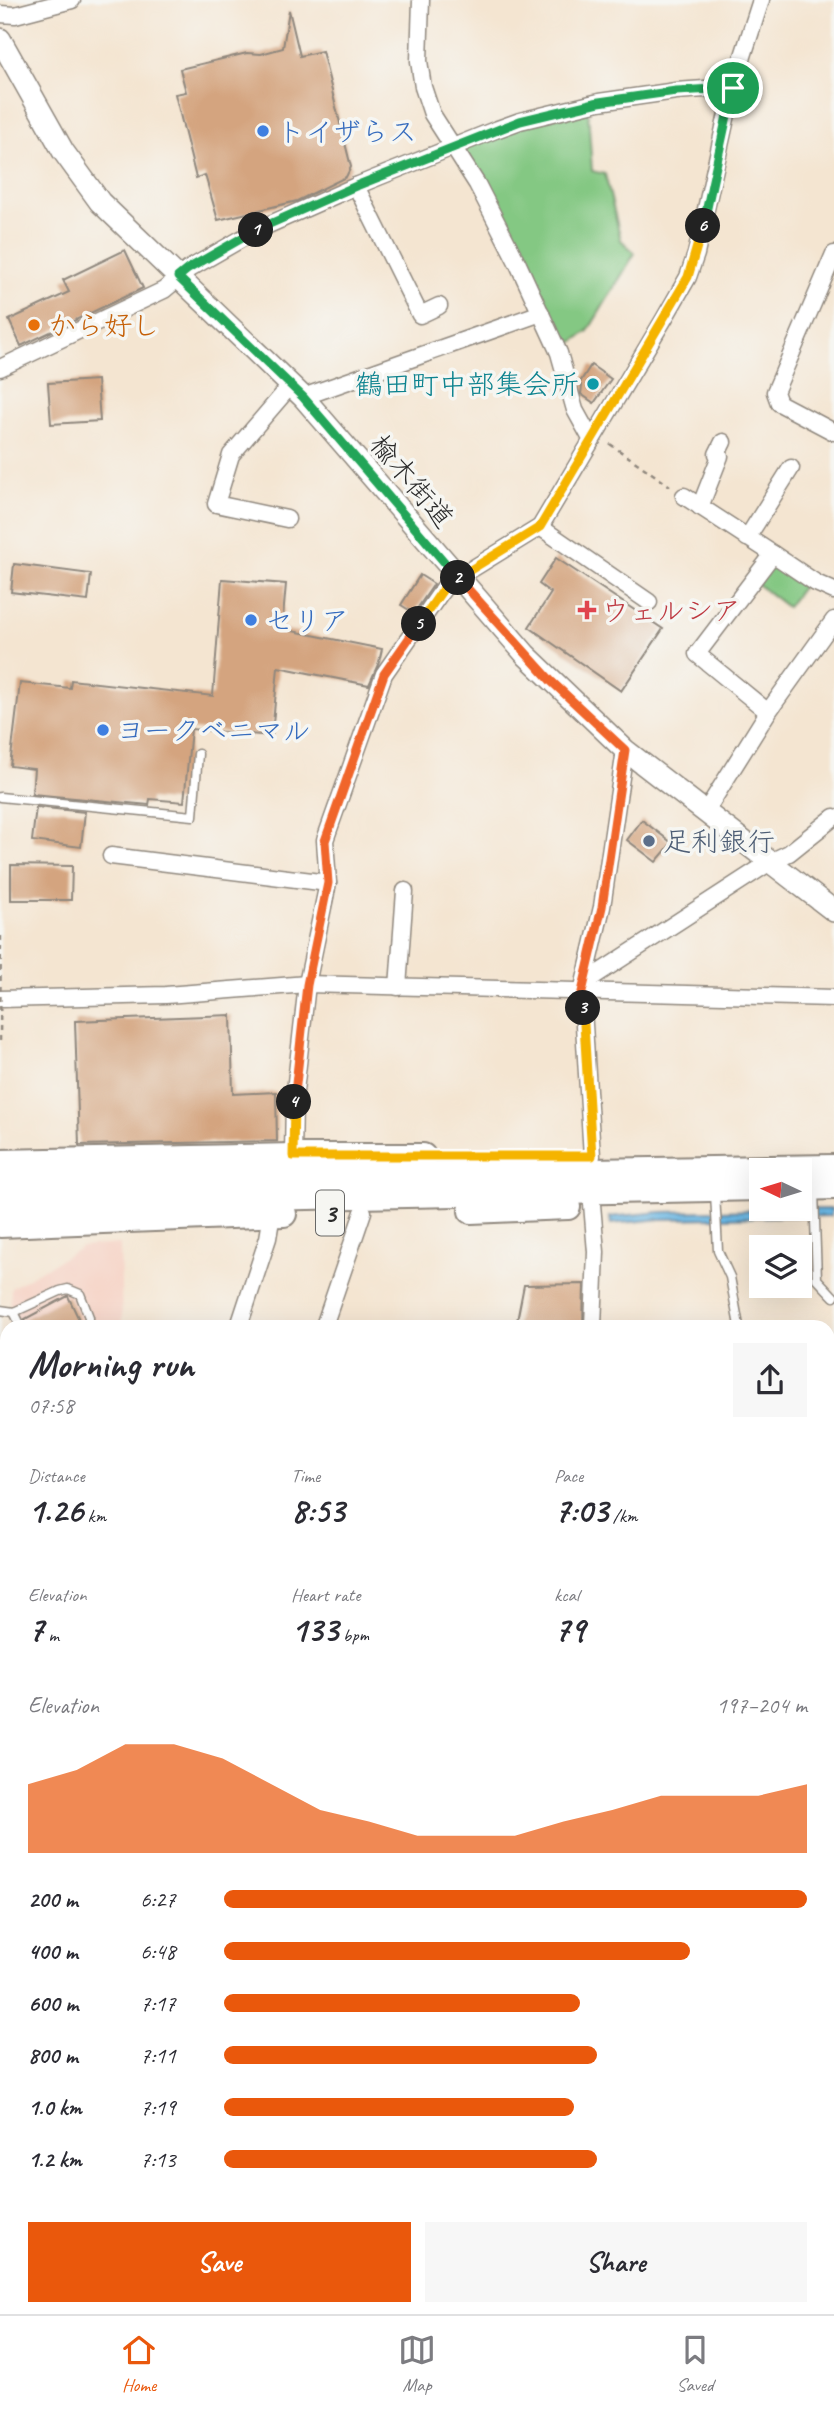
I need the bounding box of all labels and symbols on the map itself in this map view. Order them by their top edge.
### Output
pin [703,58,763,118]
place label: トイザらス [277,114,417,149]
marker: トイザらス [255,123,271,139]
pin: 6 [686,208,720,244]
pin: 1 [238,212,274,247]
place label: から好し [48,308,160,343]
marker: から好し [26,317,42,333]
place label: 鶴田町中部集会所 [355,367,579,402]
marker: 鶴田町中部集会所 [585,376,601,392]
street label: 楡木街道 [363,427,461,535]
pin: 2 [440,560,476,596]
place label: ウェルシア [601,593,741,628]
marker: ウェルシア [579,602,595,618]
place label: セリア [265,603,349,638]
pin: 5 [402,606,436,642]
marker: セリア [243,612,259,628]
place label: ヨークベニマル [117,713,311,748]
marker: ヨークベニマル [95,722,111,738]
place label: 足利銀行 [663,824,775,859]
marker: 足利銀行 [641,833,657,849]
pin: 3 [566,990,600,1026]
pin: 4 [276,1084,312,1120]
north arrow [749,1158,812,1222]
road number: 3 [316,1190,344,1236]

